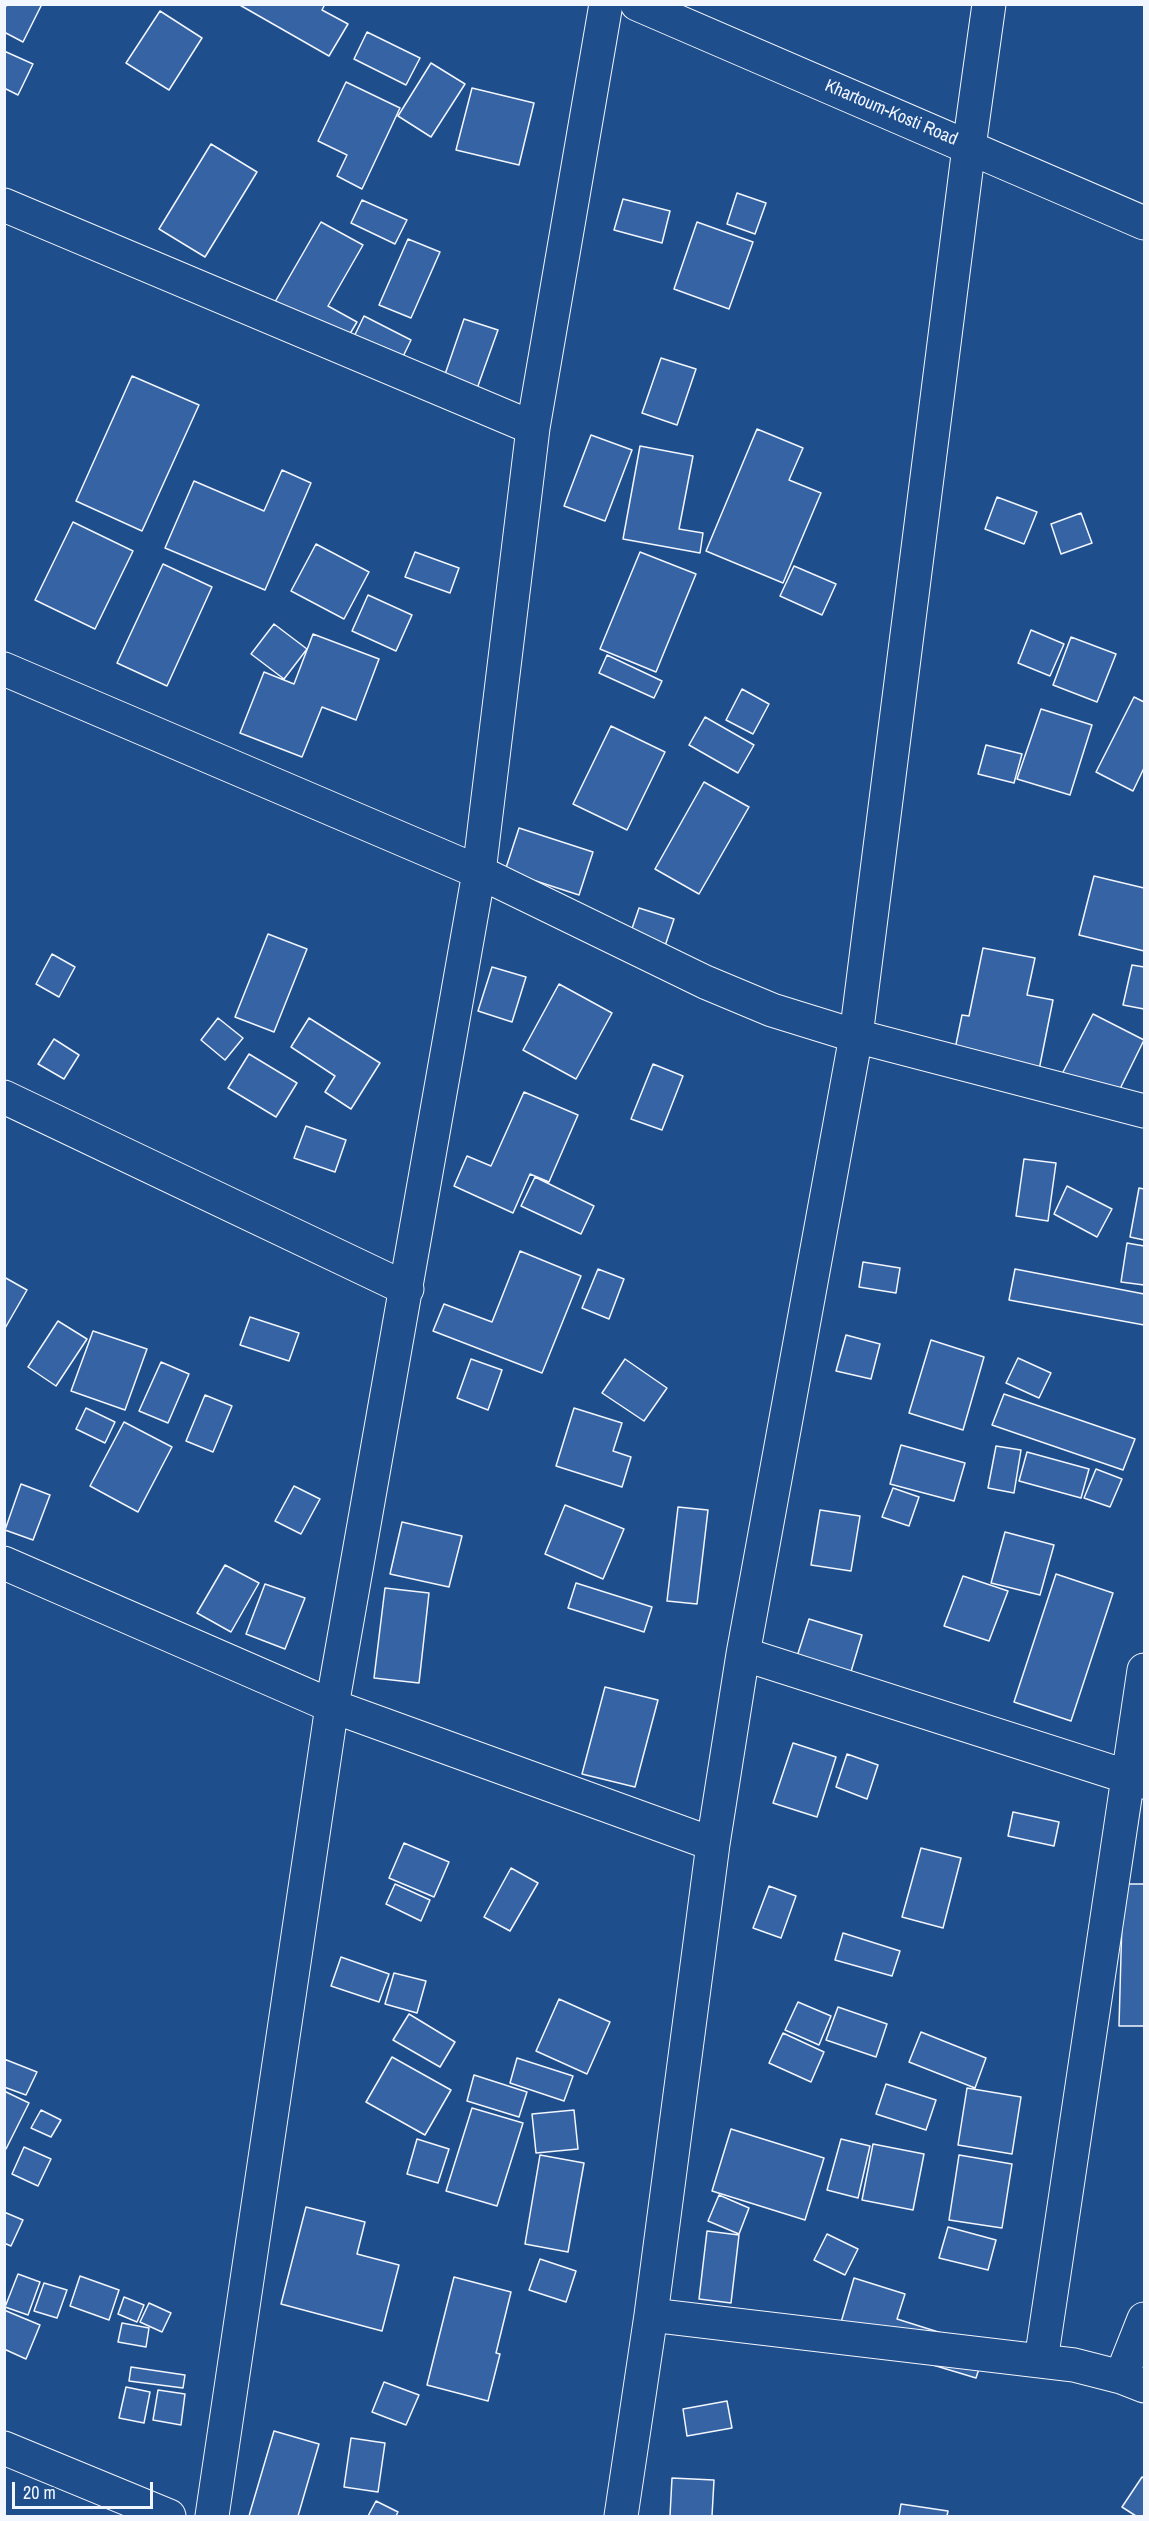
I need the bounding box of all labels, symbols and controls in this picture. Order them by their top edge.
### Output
street label: Khartoum-Kosti Road [821,75,961,151]
scale bar [15,2470,156,2508]
text: 20 m [23,2480,56,2505]

